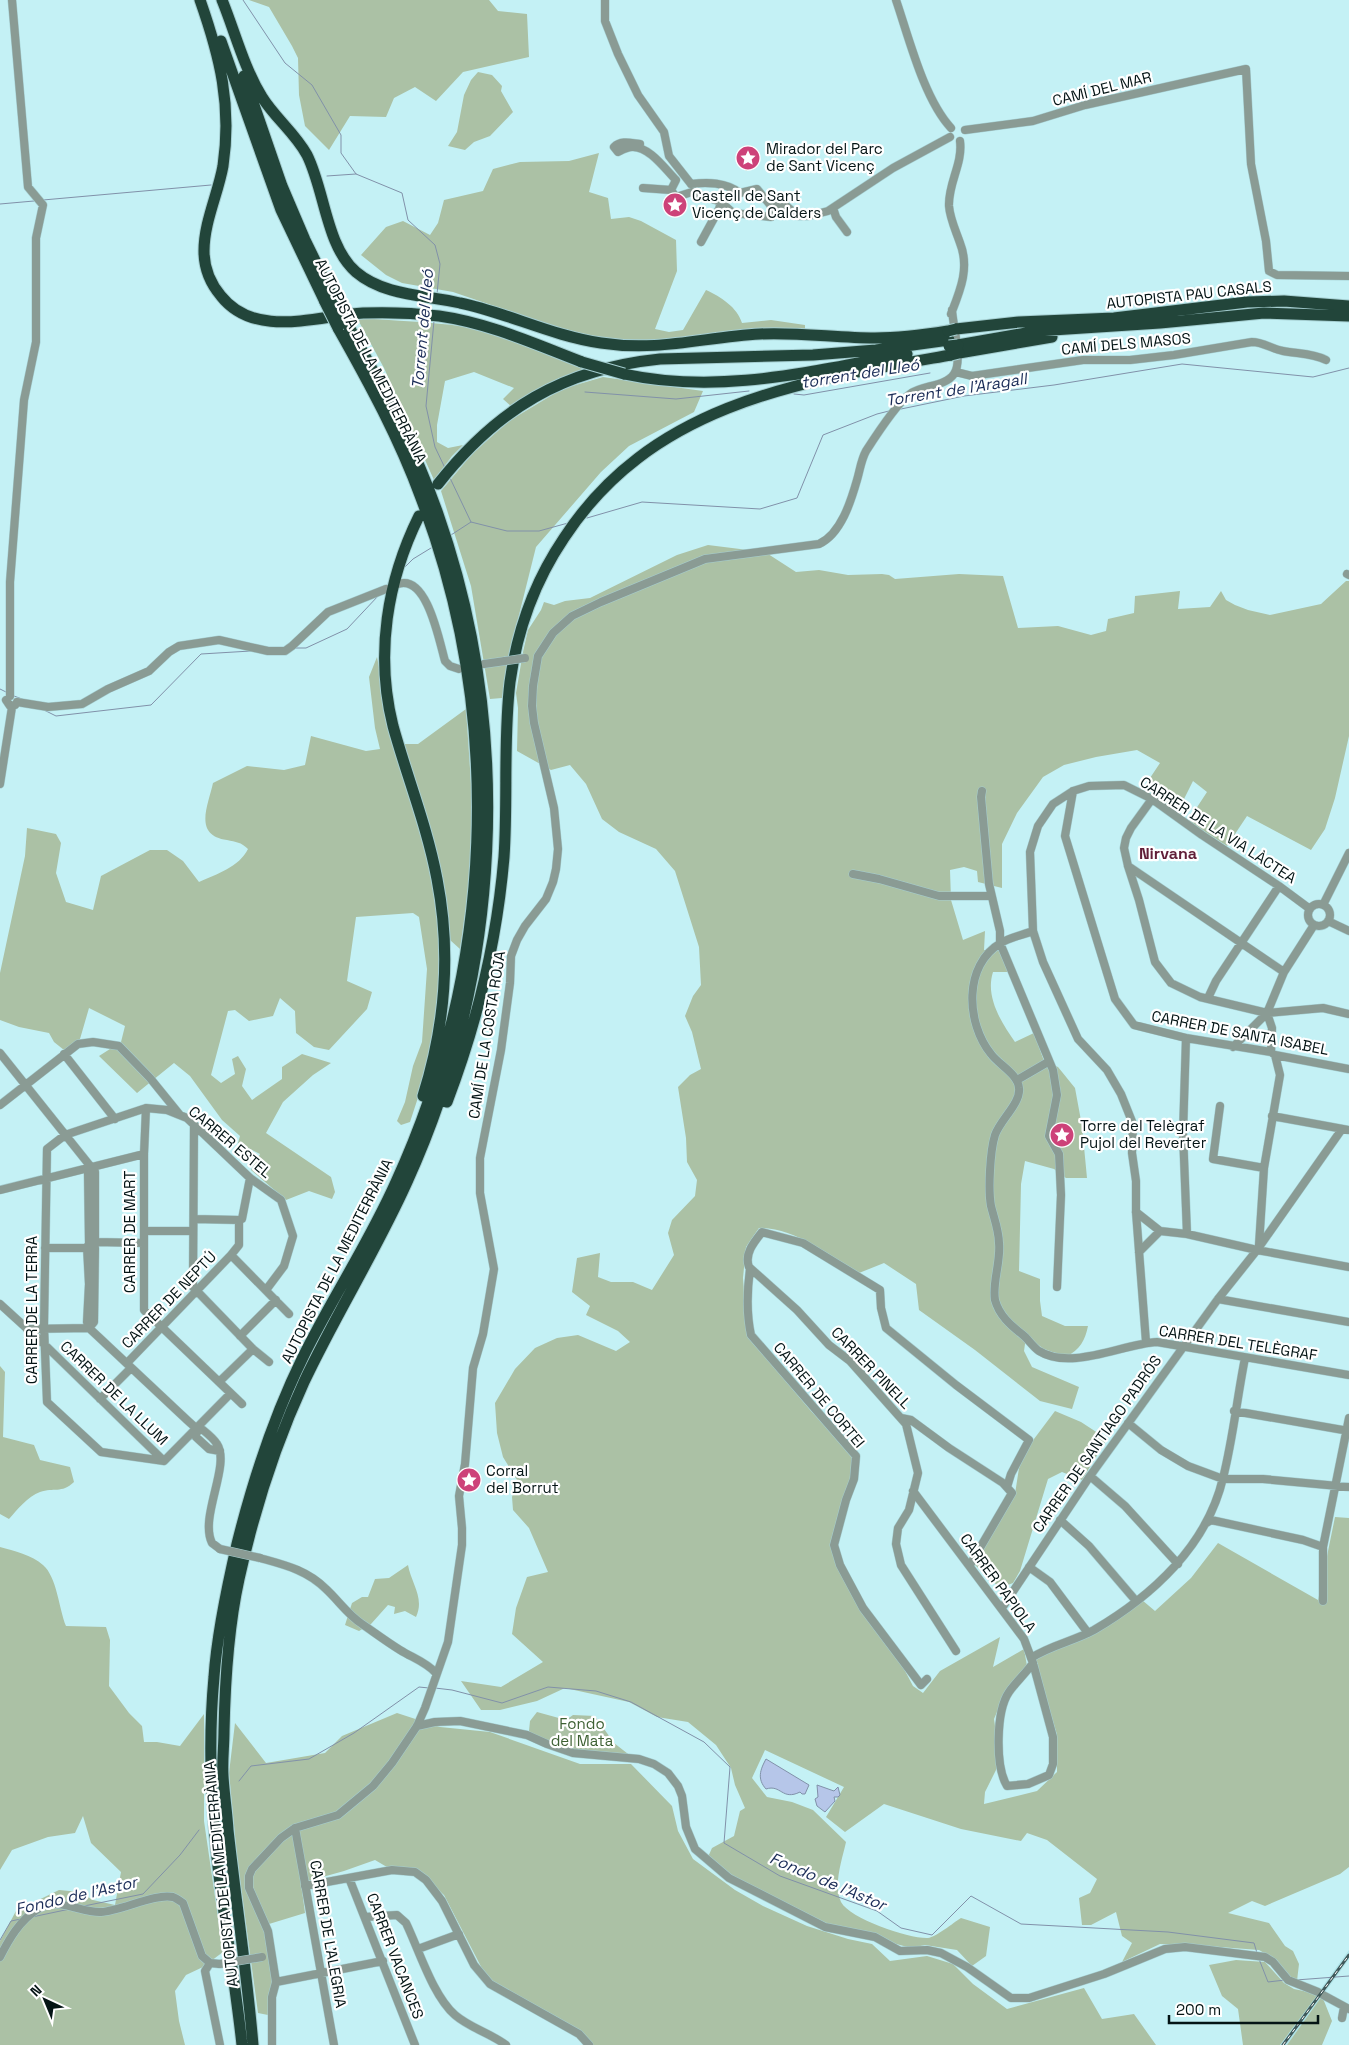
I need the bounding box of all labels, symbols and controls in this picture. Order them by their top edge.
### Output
street label: CAMÍ DEL MAR [1050,67,1153,110]
place label: Mirador del Parc de Sant Vicenç [766,139,883,175]
place icon: Mirador del Parc de Sant Vicenç [735,145,761,171]
place label: Castell de Sant Vicenç de Calders [692,186,821,222]
place icon: Castell de Sant Vicenç de Calders [662,192,688,218]
street label: AUTOPISTA DE LA MEDITERRÀNIA [311,255,432,467]
water label: Torrent del Lleó [407,267,438,390]
street label: AUTOPISTA PAU CASALS [1105,276,1273,313]
street label: CAMÍ DELS MASOS [1060,328,1191,359]
water label: torrent del Lleó [800,354,922,393]
water label: Torrent de l'Aragall [884,368,1030,411]
street label: CARRER DE LA VIA LÀCTEA [1137,772,1300,888]
district label: Nirvana [1139,843,1197,864]
street label: CAMÍ DE LA COSTA ROJA [464,949,509,1120]
street label: CARRER DE SANTA ISABEL [1150,1006,1330,1059]
street label: CARRER ESTEL [185,1101,276,1182]
place label: Torre del Telègraf Pujol del Reverter [1080,1116,1207,1152]
place icon: Torre del Telègraf Pujol del Reverter [1049,1122,1075,1148]
street label: AUTOPISTA DE LA MEDITERRÀNIA [277,1155,397,1366]
street label: CARRER DE MART [120,1171,139,1293]
street label: CARRER DE LA TERRA [22,1235,41,1384]
street label: CARRER DE NEPTÚ [117,1247,220,1352]
street label: CARRER DEL TELÈGRAF [1157,1321,1319,1364]
street label: CARRER PINELL [827,1323,915,1413]
street label: CARRER DE LA LLUM [57,1336,172,1449]
street label: CARRER DE CORTEI [770,1338,869,1451]
street label: CARRER DE SANTIAGO PADRÓS [1028,1351,1165,1536]
place label: Corral del Borrut [486,1461,559,1497]
place icon: Corral del Borrut [456,1467,482,1493]
street label: CARRER PAPIOLA [956,1530,1041,1636]
park label: Fondo del Mata [551,1714,614,1750]
street label: AUTOPISTA DE LA MEDITERRÀNIA [199,1760,242,1988]
water label: Fondo de l'Astor [766,1848,891,1916]
street label: CARRER DE L'ALEGRIA [306,1859,351,2010]
water label: Fondo de l'Astor [13,1871,141,1920]
street label: CARRER VACANCES [363,1890,428,2022]
north arrow [20,1975,70,2025]
text: N [26,1981,46,2000]
scale bar [1169,1992,1318,2024]
text: 200 m [1176,2000,1221,2019]

